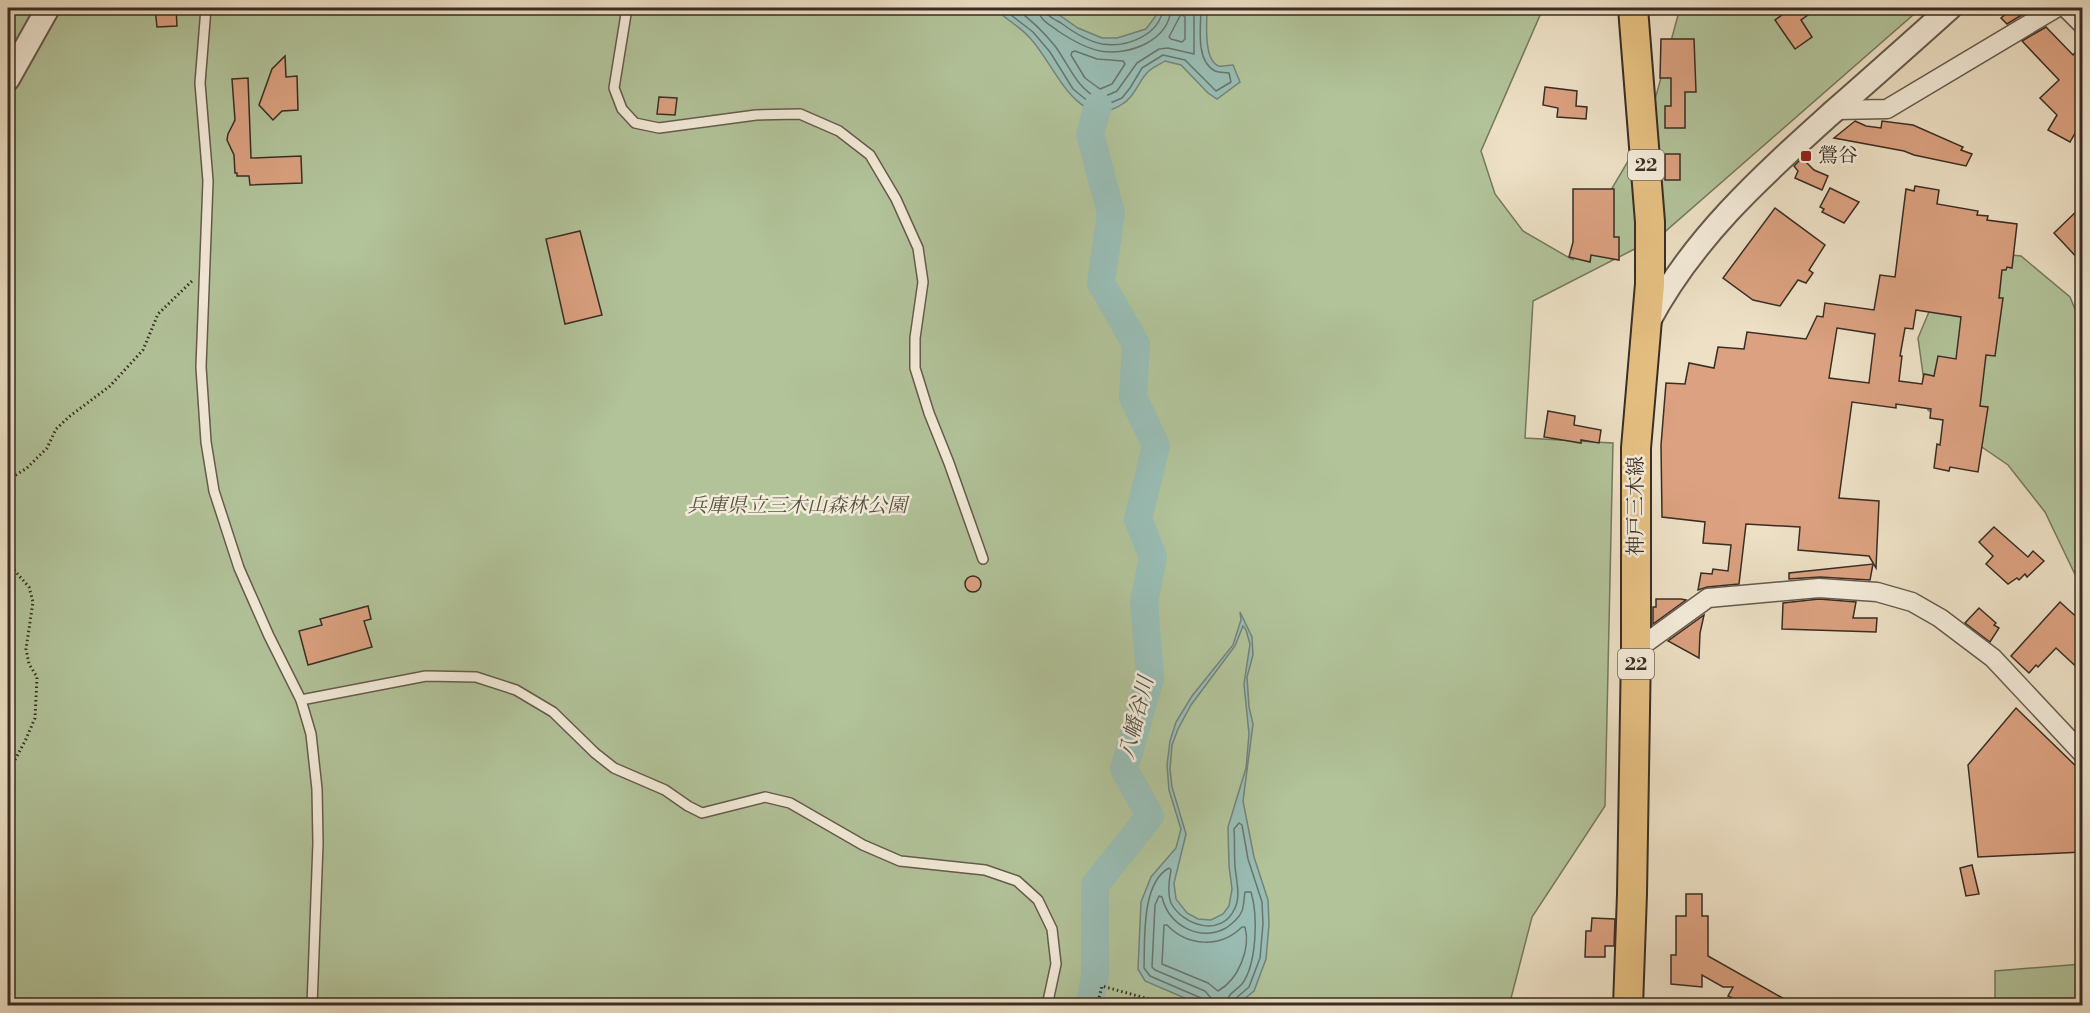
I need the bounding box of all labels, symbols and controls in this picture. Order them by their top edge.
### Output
place label: 鶯谷 [1818,144,1858,169]
marker: 鶯谷 [1799,149,1813,163]
road number: 22 [1628,150,1664,180]
street label: 神戸三木線 [1624,456,1649,556]
park label: 兵庫県立三木山森林公園 [687,494,910,519]
road number: 22 [1618,649,1654,679]
water label: 八幡谷川 [1114,672,1160,762]

